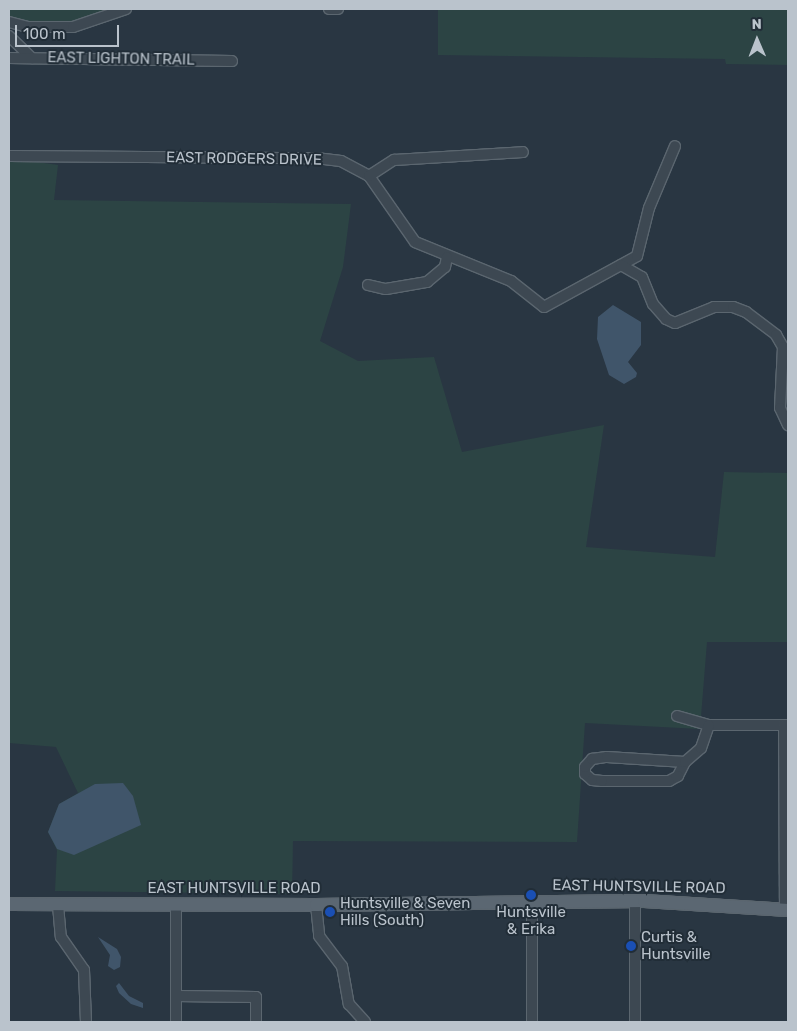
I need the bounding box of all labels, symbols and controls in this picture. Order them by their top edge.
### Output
scale bar [18,15,121,47]
north arrow [732,15,782,65]
text: N [752,16,762,33]
text: 100 m [23,25,65,43]
street label: EAST LIGHTON TRAIL [47,49,195,69]
street label: EAST RODGERS DRIVE [166,149,322,169]
street label: EAST HUNTSVILLE ROAD [552,876,726,898]
street label: EAST HUNTSVILLE ROAD [147,880,321,898]
marker: Huntsville & Erika [525,889,537,901]
place label: Huntsville & Seven Hills (South) [340,894,470,929]
place label: Huntsville & Erika [496,903,566,938]
marker: Huntsville & Seven Hills (South) [324,906,336,918]
place label: Curtis & Huntsville [641,928,711,963]
marker: Curtis & Huntsville [625,940,637,952]

